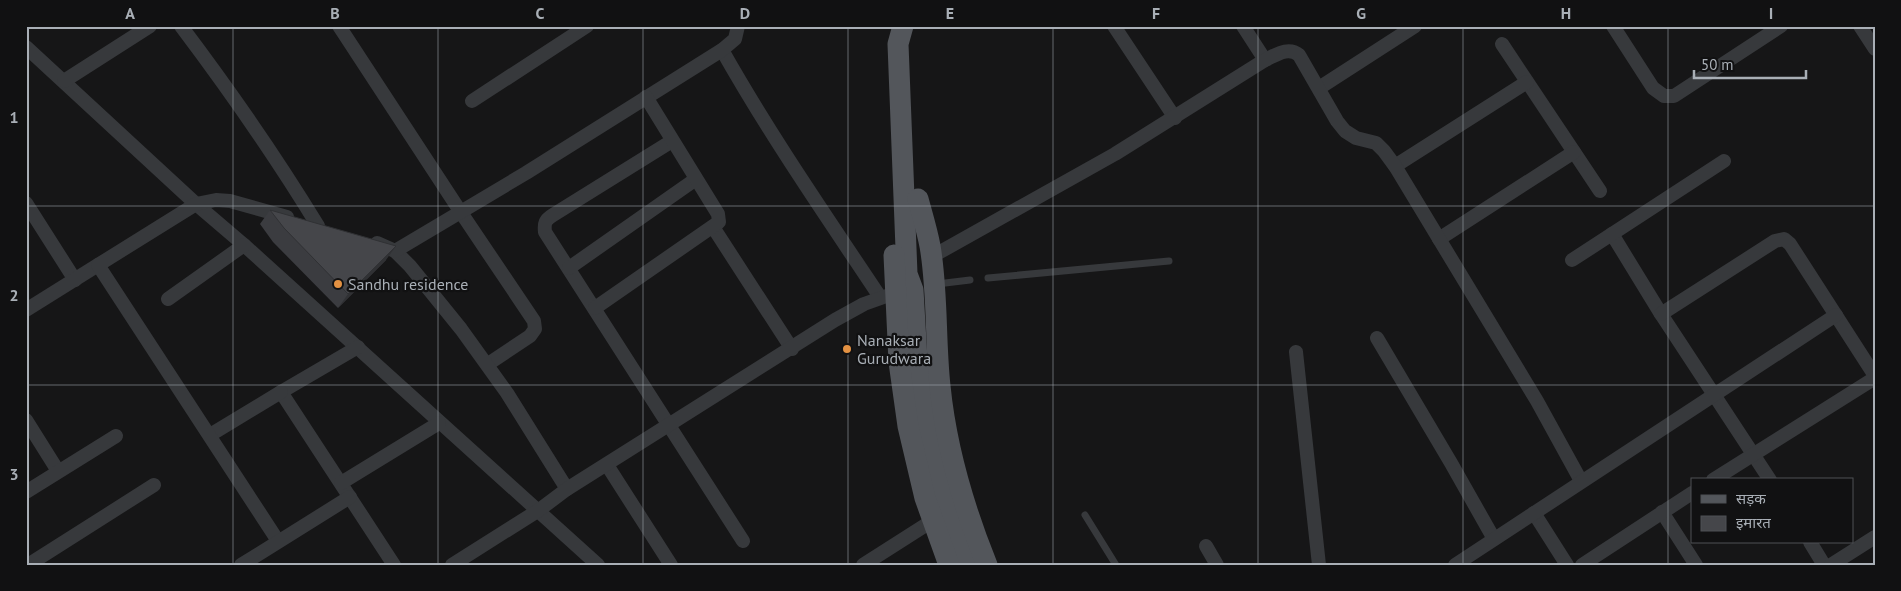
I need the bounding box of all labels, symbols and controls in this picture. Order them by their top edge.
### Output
text: A [125,3,135,23]
text: B [330,3,340,23]
text: C [536,3,545,23]
text: D [740,3,750,23]
text: E [946,3,954,23]
text: F [1152,3,1160,23]
text: G [1356,3,1366,23]
text: H [1561,3,1571,23]
text: I [1769,3,1773,23]
scale bar [1694,48,1806,80]
text: 50 m [1701,55,1734,74]
text: 1 [9,107,19,127]
place label: Sandhu residence [348,274,469,294]
marker: Sandhu residence [332,278,344,290]
text: 2 [9,285,19,305]
place label: Nanaksar Gurudwara [857,330,931,368]
marker: Nanaksar Gurudwara [841,343,853,355]
text: 3 [9,464,19,484]
legend [1691,478,1854,544]
text: सड़क [1736,489,1766,508]
text: इमारत [1736,513,1771,532]

